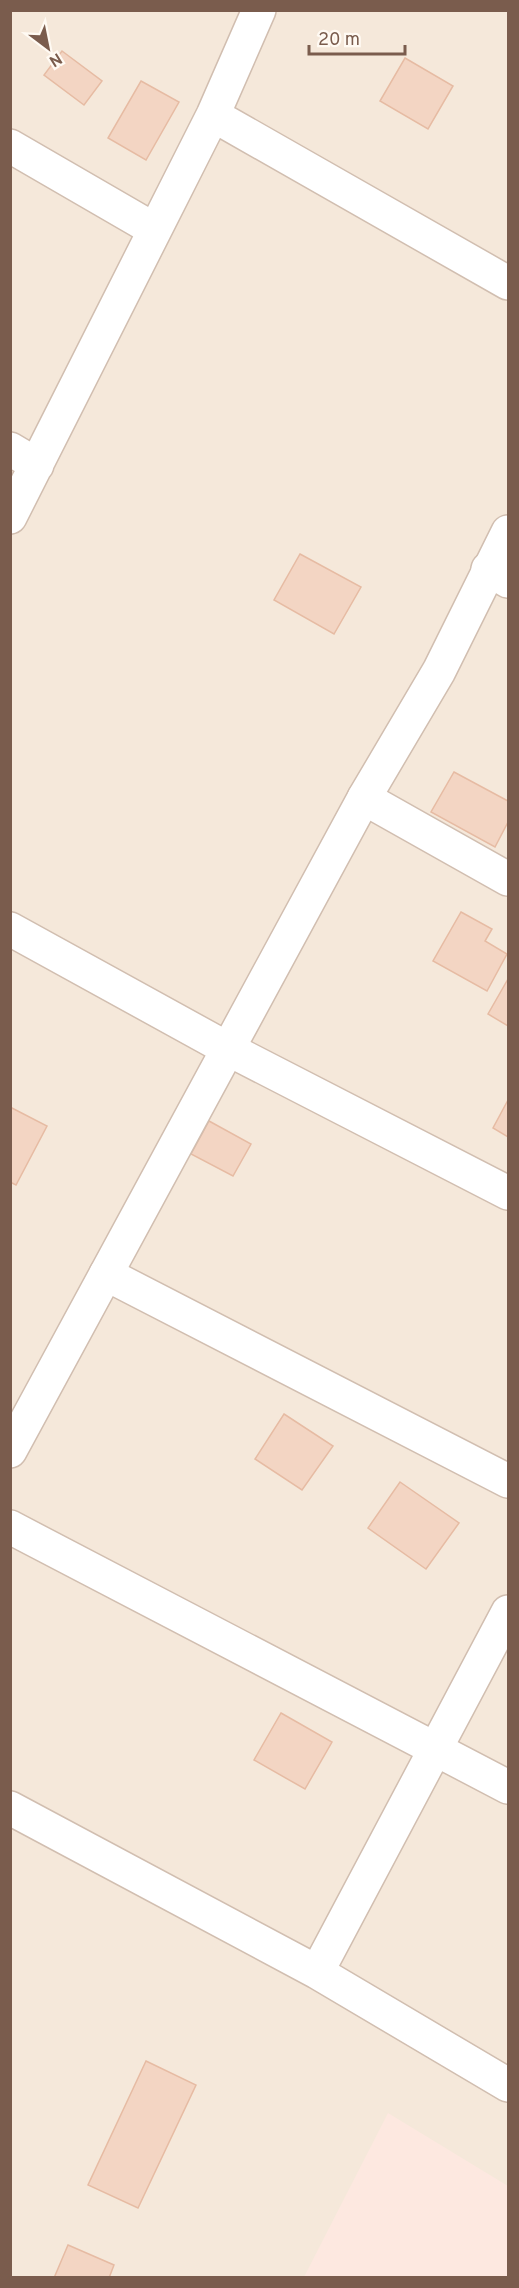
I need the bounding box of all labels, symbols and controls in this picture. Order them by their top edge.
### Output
north arrow [18,18,78,78]
scale bar [309,18,405,56]
text: 20 m [318,29,360,52]
text: N [45,47,65,71]

